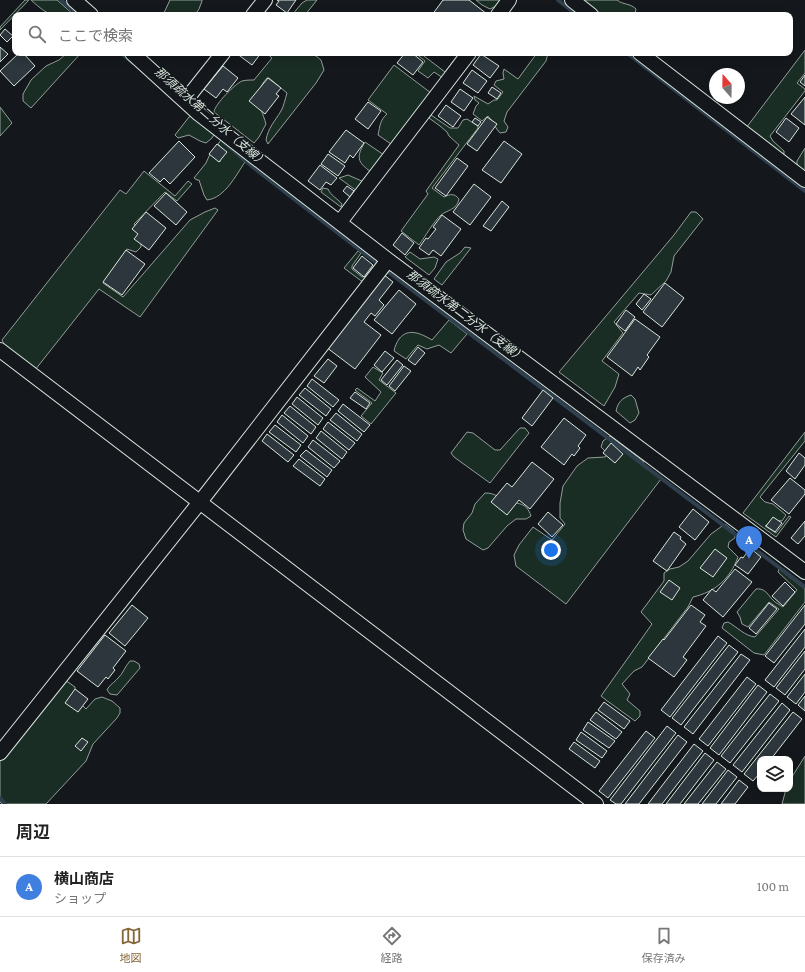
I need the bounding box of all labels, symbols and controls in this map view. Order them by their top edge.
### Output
search box [12,12,793,56]
icon: search [26,23,48,45]
text: ここで検索 [58,28,133,44]
water label: 那須疏水第二分水（支線） [152,64,270,170]
north arrow [709,68,745,104]
water label: 那須疏水第二分水（支線） [404,267,528,365]
pin: A [736,526,762,559]
your location [541,540,561,560]
map controls [757,756,793,792]
button: layers [757,756,793,792]
text: 周辺 [16,823,50,842]
text: 横山商店 [54,871,114,887]
text: A [25,879,33,894]
text: 100 m [757,879,789,894]
text: ショップ [54,891,106,906]
tab: 地図 [120,925,142,965]
tab: 経路 [381,925,403,965]
tab: 保存済み [642,925,686,965]

